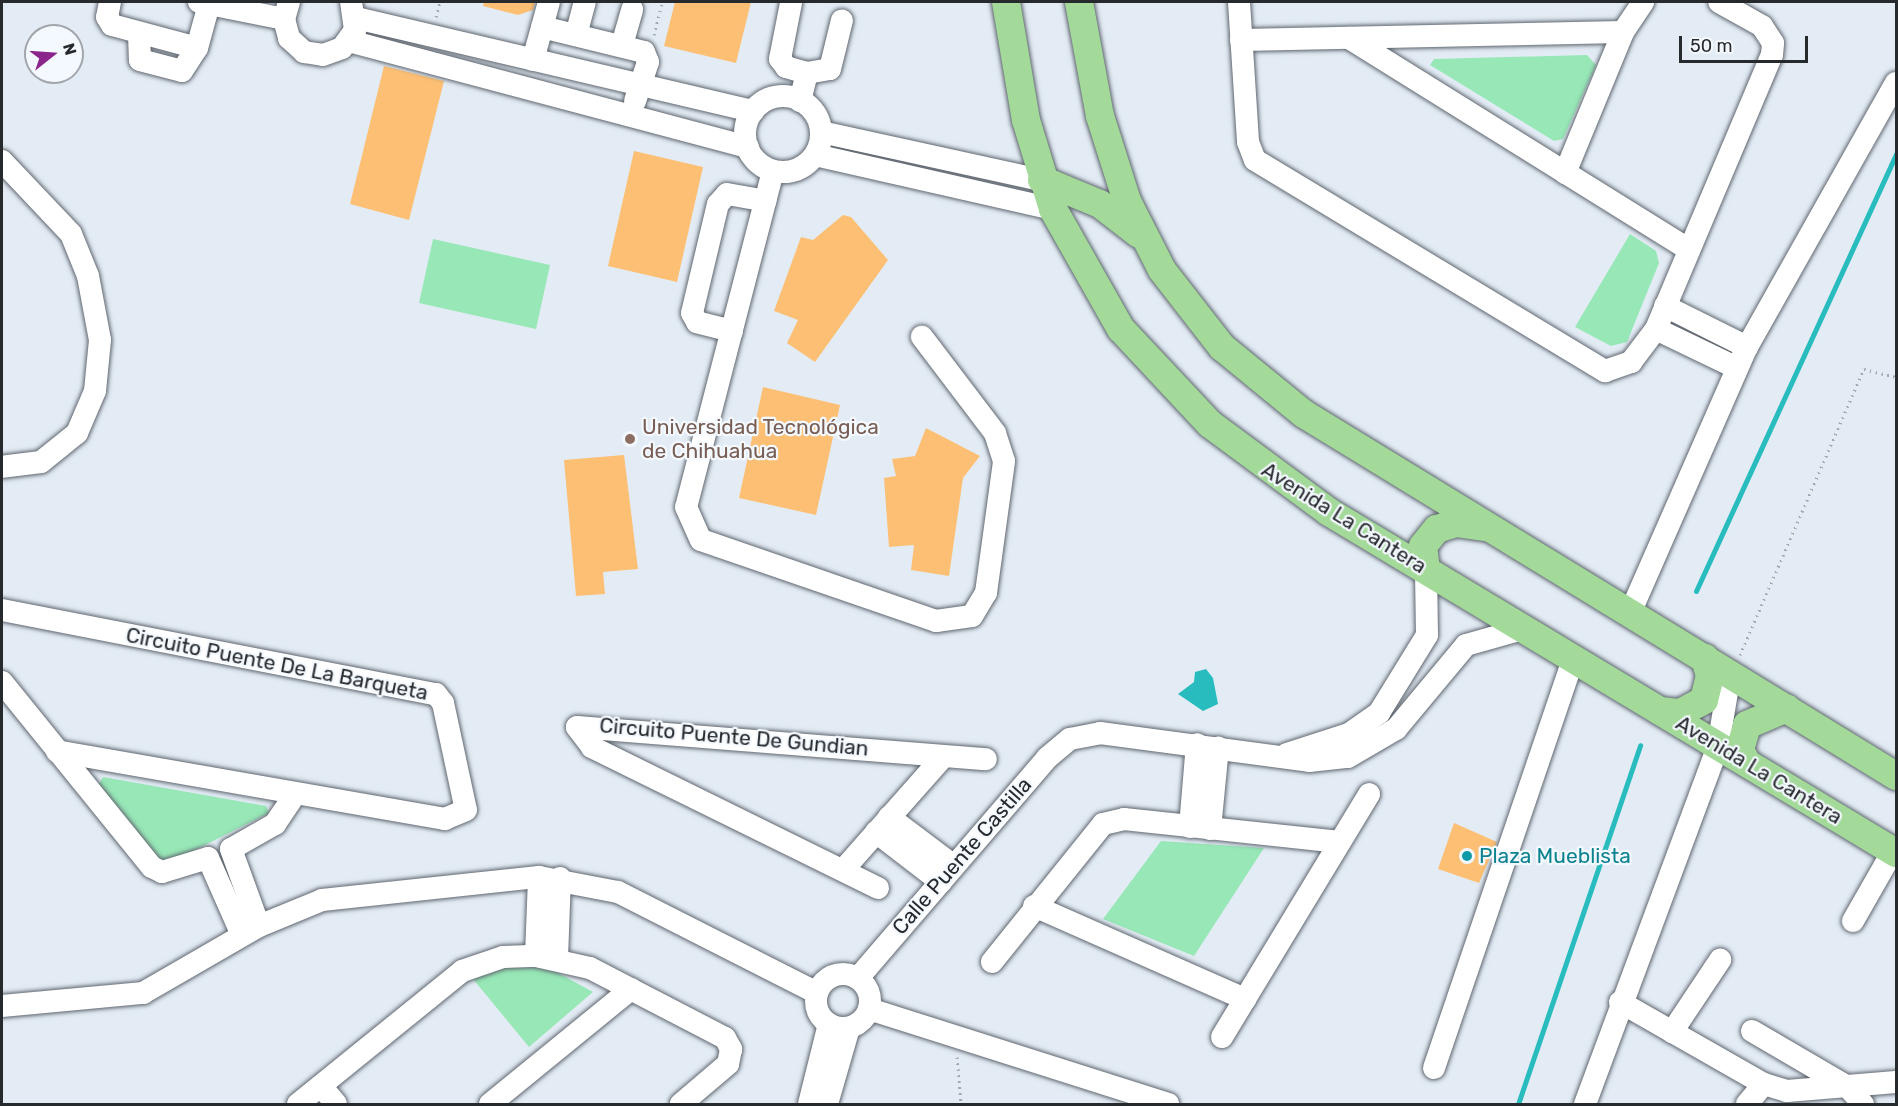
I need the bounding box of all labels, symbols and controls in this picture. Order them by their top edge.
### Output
north arrow [24,24,84,84]
scale bar [1682,24,1811,62]
text: 50 m [1690,35,1733,57]
text: N [59,41,81,57]
place label: Universidad Tecnológica de Chihuahua [642,414,879,464]
marker: Universidad Tecnológica de Chihuahua [623,432,637,446]
street label: Avenida La Cantera [1257,457,1431,579]
street label: Circuito Puente De La Barqueta [124,622,430,706]
street label: Avenida La Cantera [1671,710,1847,830]
street label: Circuito Puente De Gundian [598,713,870,761]
street label: Calle Puente Castilla [887,772,1037,940]
place label: Plaza Mueblista [1479,843,1631,869]
marker: Plaza Mueblista [1460,849,1474,863]

